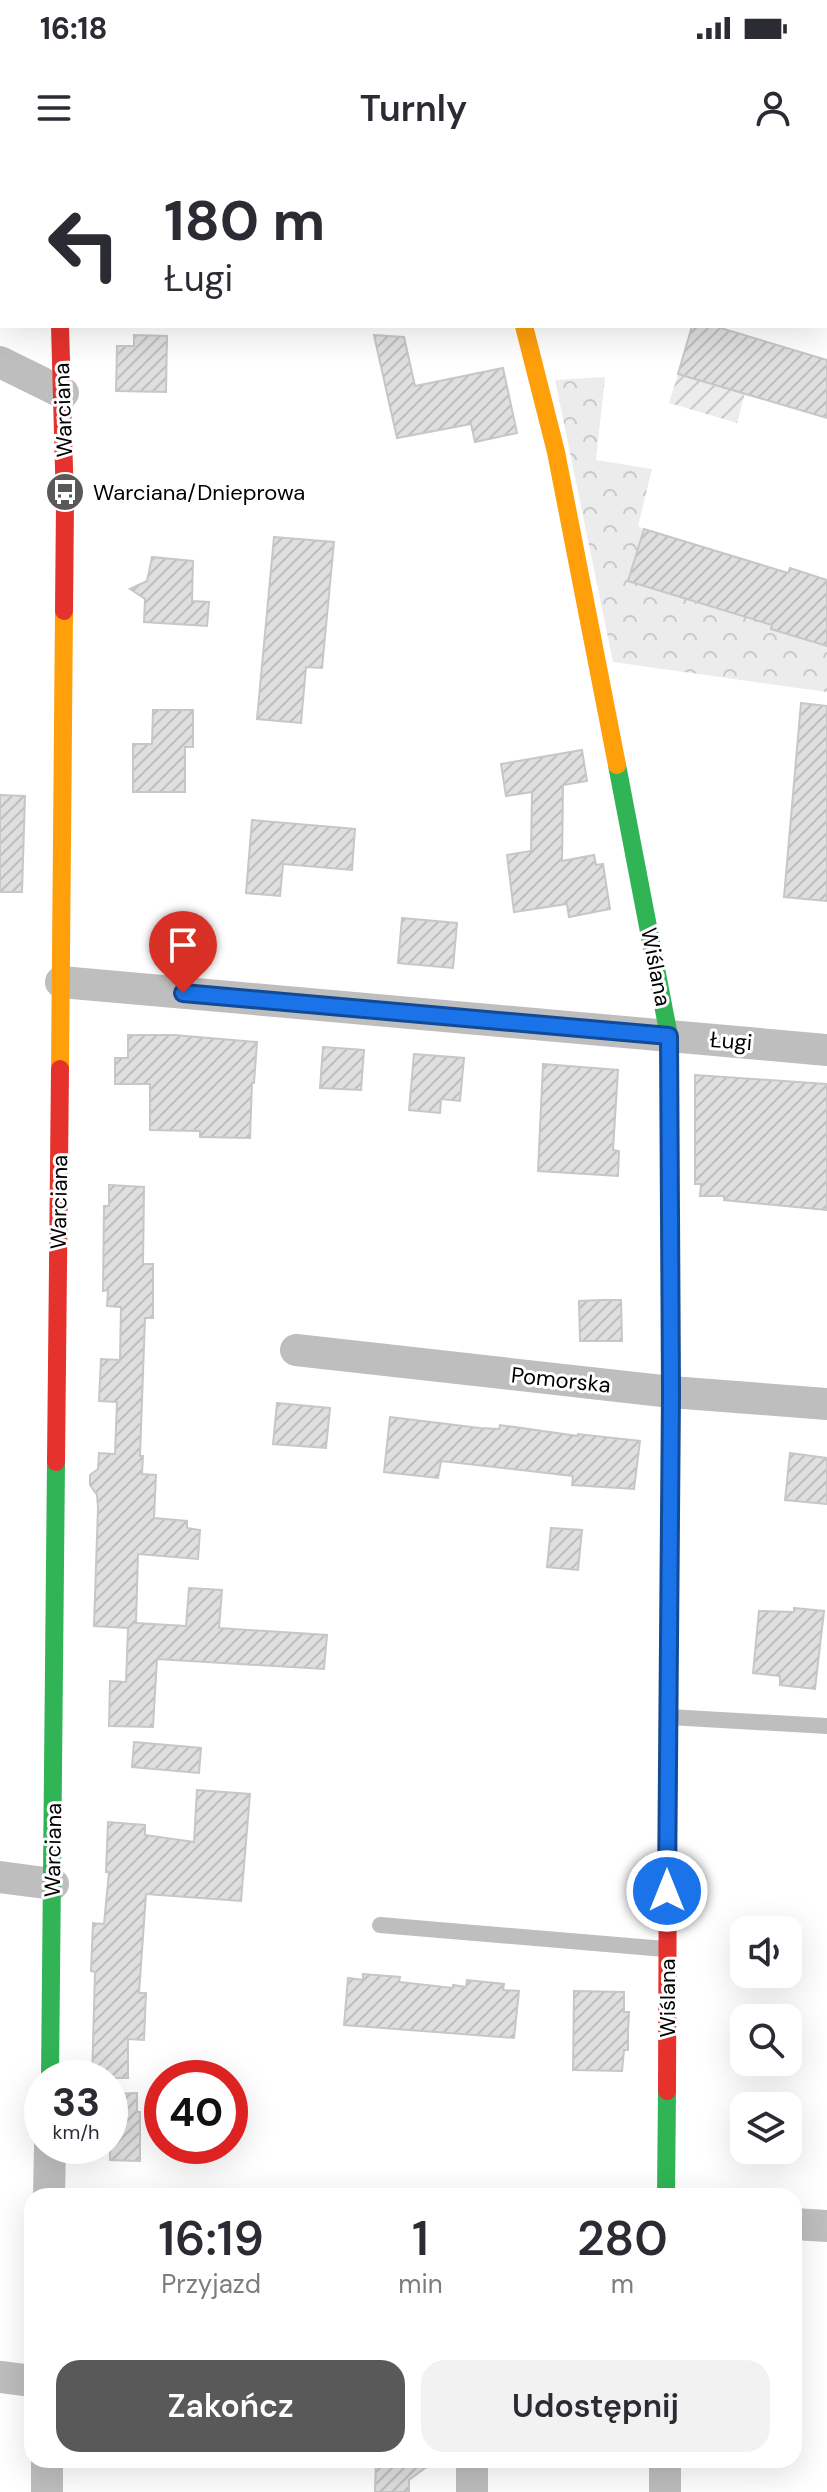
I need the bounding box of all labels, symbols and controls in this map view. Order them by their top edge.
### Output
text: 16:18 [40,9,107,48]
text: Turnly [360,85,467,132]
icon: menu [32,86,76,130]
icon: person [751,86,795,130]
text: 180 m [164,184,325,257]
icon: left [32,192,136,296]
text: Ługi [164,255,233,302]
street label: Warciana [47,362,79,458]
bus stop icon: Warciana/Dnieprowa [44,471,86,513]
place label: Warciana/Dnieprowa [93,478,305,507]
pin [149,911,217,993]
icon: arrive [161,923,205,967]
street label: Wiślana [634,925,678,1009]
street label: Ługi [709,1025,753,1057]
street label: Warciana [44,1155,74,1249]
street label: Pomorska [510,1360,612,1400]
street label: Warciana [38,1803,68,1897]
position arrow [625,1849,709,1933]
map controls [730,1916,802,2164]
button: sound [730,1916,802,1988]
street label: Wiślana [653,1958,682,2038]
button: search [730,2004,802,2076]
speed limit sign: 40 [144,2060,248,2164]
text: 33 [52,2076,100,2128]
button: layers [730,2092,802,2164]
text: km/h [52,2119,100,2145]
text: 16:19 [158,2207,264,2270]
text: 1 [412,2207,429,2270]
text: 280 [577,2207,668,2270]
text: Przyjazd [161,2267,261,2301]
text: min [398,2267,443,2301]
text: m [611,2267,634,2301]
button: Zakończ [56,2360,405,2452]
button: Udostępnij [421,2360,770,2452]

